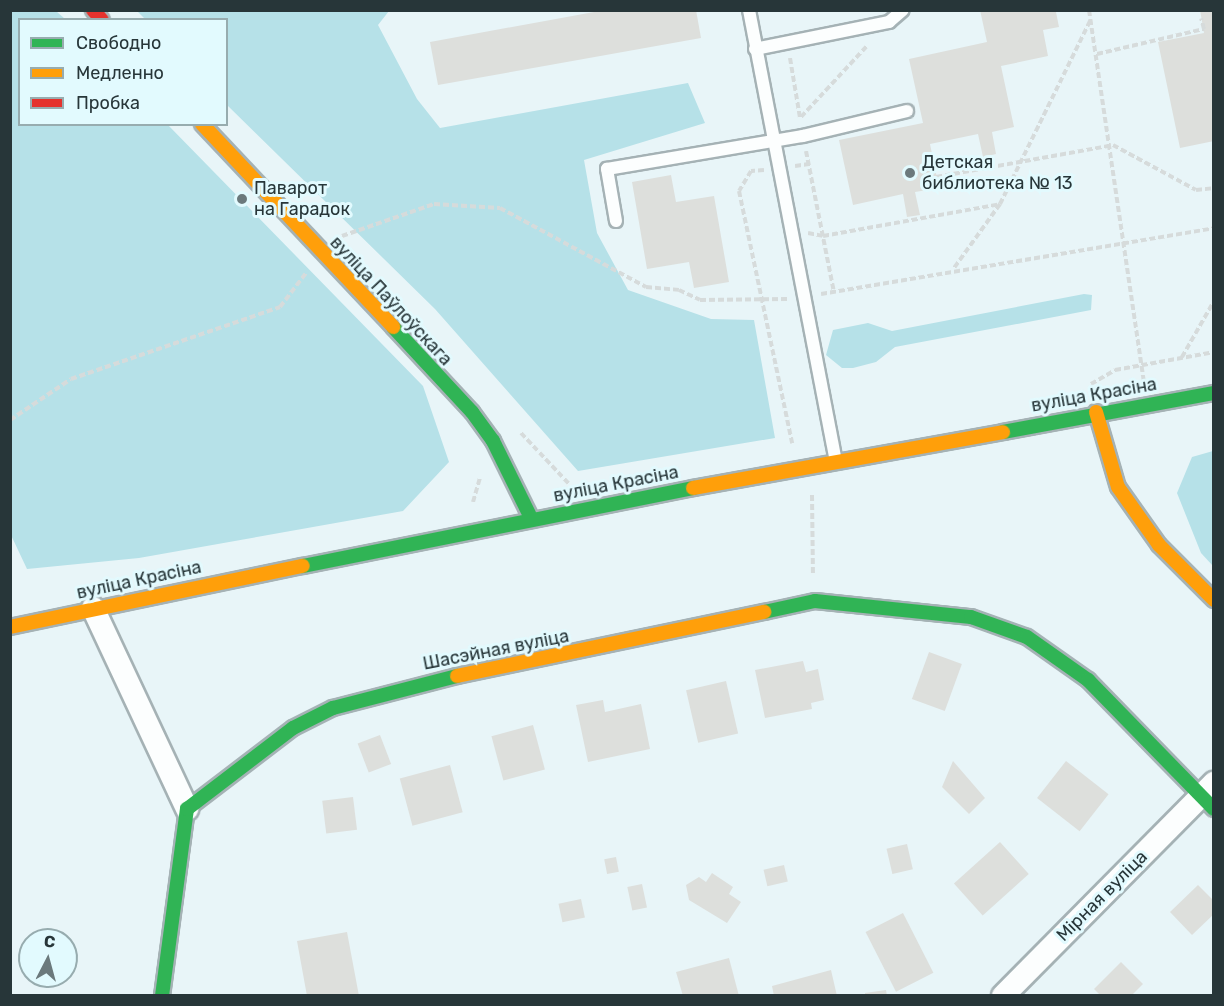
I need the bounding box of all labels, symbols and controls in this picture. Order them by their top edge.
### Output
legend [18,18,228,126]
text: Свободно [76,32,161,54]
text: Медленно [76,62,164,84]
text: Пробка [76,92,140,114]
place label: Детская библиотека № 13 [922,152,1073,195]
marker: Детская библиотека № 13 [903,166,917,180]
place label: Паварот на Гарадок [254,178,350,220]
marker: Паварот на Гарадок [235,192,249,206]
street label: вуліца Паўлоўскага [326,232,456,370]
street label: вуліца Красіна [1030,373,1158,417]
street label: вуліца Красіна [552,461,680,507]
street label: вуліца Красіна [75,556,203,604]
street label: Шасэйная вуліца [421,625,571,675]
street label: Мірная вуліца [1052,846,1152,946]
north arrow [18,928,78,988]
text: С [43,932,56,952]

